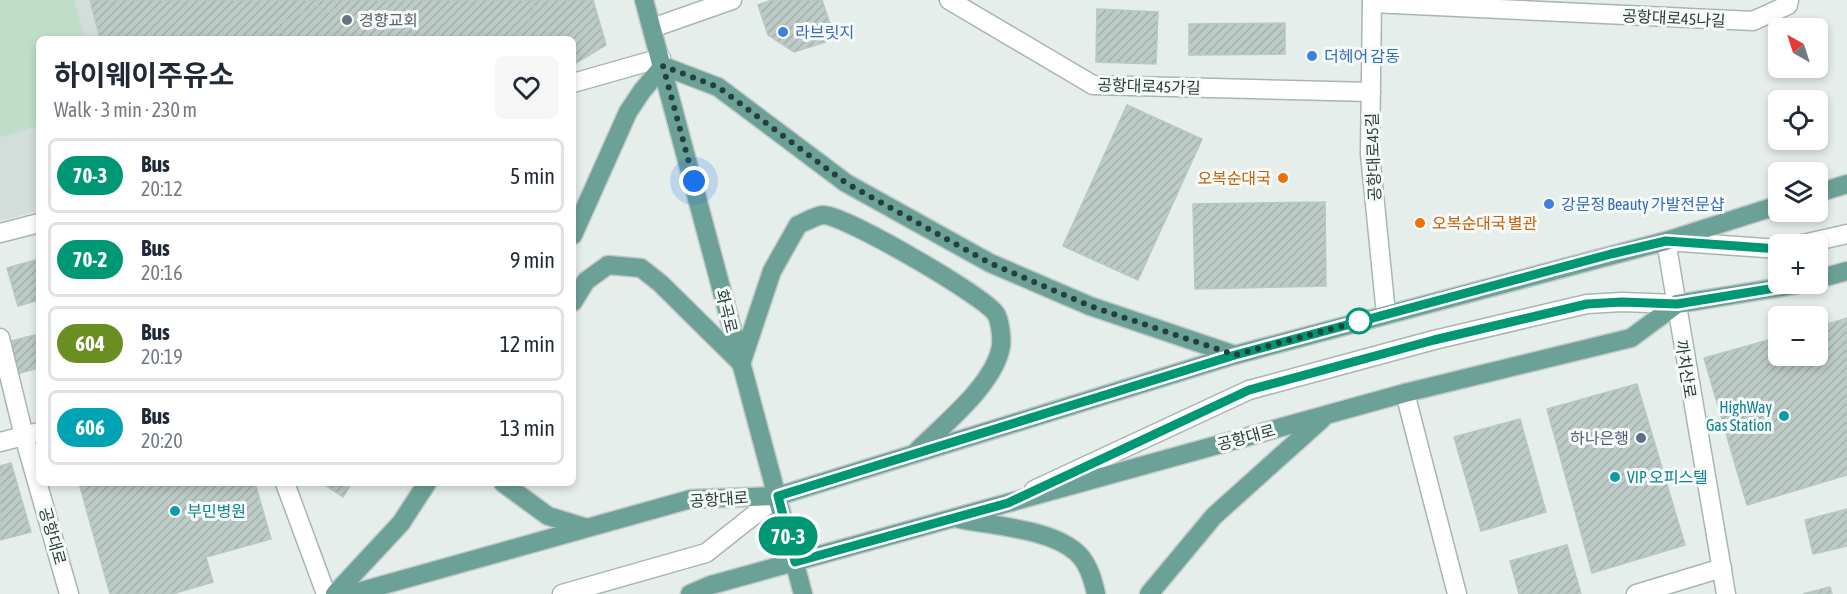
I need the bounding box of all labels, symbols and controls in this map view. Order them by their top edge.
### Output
street label: 공항대로45나길 [1622,6,1726,30]
place label: 경향교회 [359,11,418,29]
marker: 경향교회 [340,13,354,27]
north arrow [1768,18,1828,78]
map controls [1768,18,1828,366]
place label: 라브릿지 [795,23,854,41]
marker: 라브릿지 [776,25,790,39]
place label: 더헤어 감동 [1324,47,1400,65]
marker: 더헤어 감동 [1305,49,1319,63]
button: heart [495,56,558,119]
text: 하이웨이주유소 [54,59,234,91]
street label: 공항대로45가길 [1097,75,1201,97]
button: locate [1768,90,1828,150]
text: Walk · 3 min · 230 m [54,98,197,121]
street label: 공항대로45길 [1362,112,1384,202]
text: Bus [141,151,170,177]
button: layers [1768,162,1828,222]
text: 70-3 [73,163,107,187]
text: 5 min [510,163,555,189]
your location [679,166,709,196]
place label: 오복순대국 [1197,169,1271,187]
marker: 오복순대국 [1276,171,1290,185]
text: 20:12 [141,177,183,200]
place label: 강문정 Beauty 가발전문샵 [1561,195,1725,214]
marker: 강문정 Beauty 가발전문샵 [1542,197,1556,211]
place label: 오복순대국 별관 [1432,214,1538,232]
marker: 오복순대국 별관 [1413,216,1427,230]
button: + [1768,234,1828,294]
text: Bus [141,235,170,261]
text: 70-2 [73,247,107,271]
text: 9 min [510,247,555,273]
text: 20:16 [141,261,183,284]
street label: 화곡로 [713,287,741,335]
button: − [1768,306,1828,366]
unlabelled marker [1346,308,1372,334]
text: Bus [141,319,170,345]
text: 604 [75,331,105,355]
text: 12 min [500,331,555,357]
street label: 까치산로 [1673,339,1700,400]
text: 20:19 [141,345,183,368]
place label: HighWay Gas Station [1706,398,1772,434]
text: Bus [141,403,170,429]
marker: HighWay Gas Station [1777,409,1791,423]
text: 606 [75,415,105,439]
text: 13 min [500,415,555,441]
street label: 공항대로 [1215,421,1277,453]
text: 20:20 [141,429,183,452]
place label: 하나은행 [1570,429,1629,447]
marker: 하나은행 [1634,431,1648,445]
place label: VIP 오피스텔 [1627,468,1708,486]
marker: VIP 오피스텔 [1608,470,1622,484]
street label: 공항대로 [689,488,749,510]
place label: 부민병원 [187,502,246,520]
marker: 부민병원 [168,504,182,518]
street label: 공항대로 [36,505,70,567]
line badge: 70-3 [746,516,830,556]
text: 70-3 [771,524,805,548]

